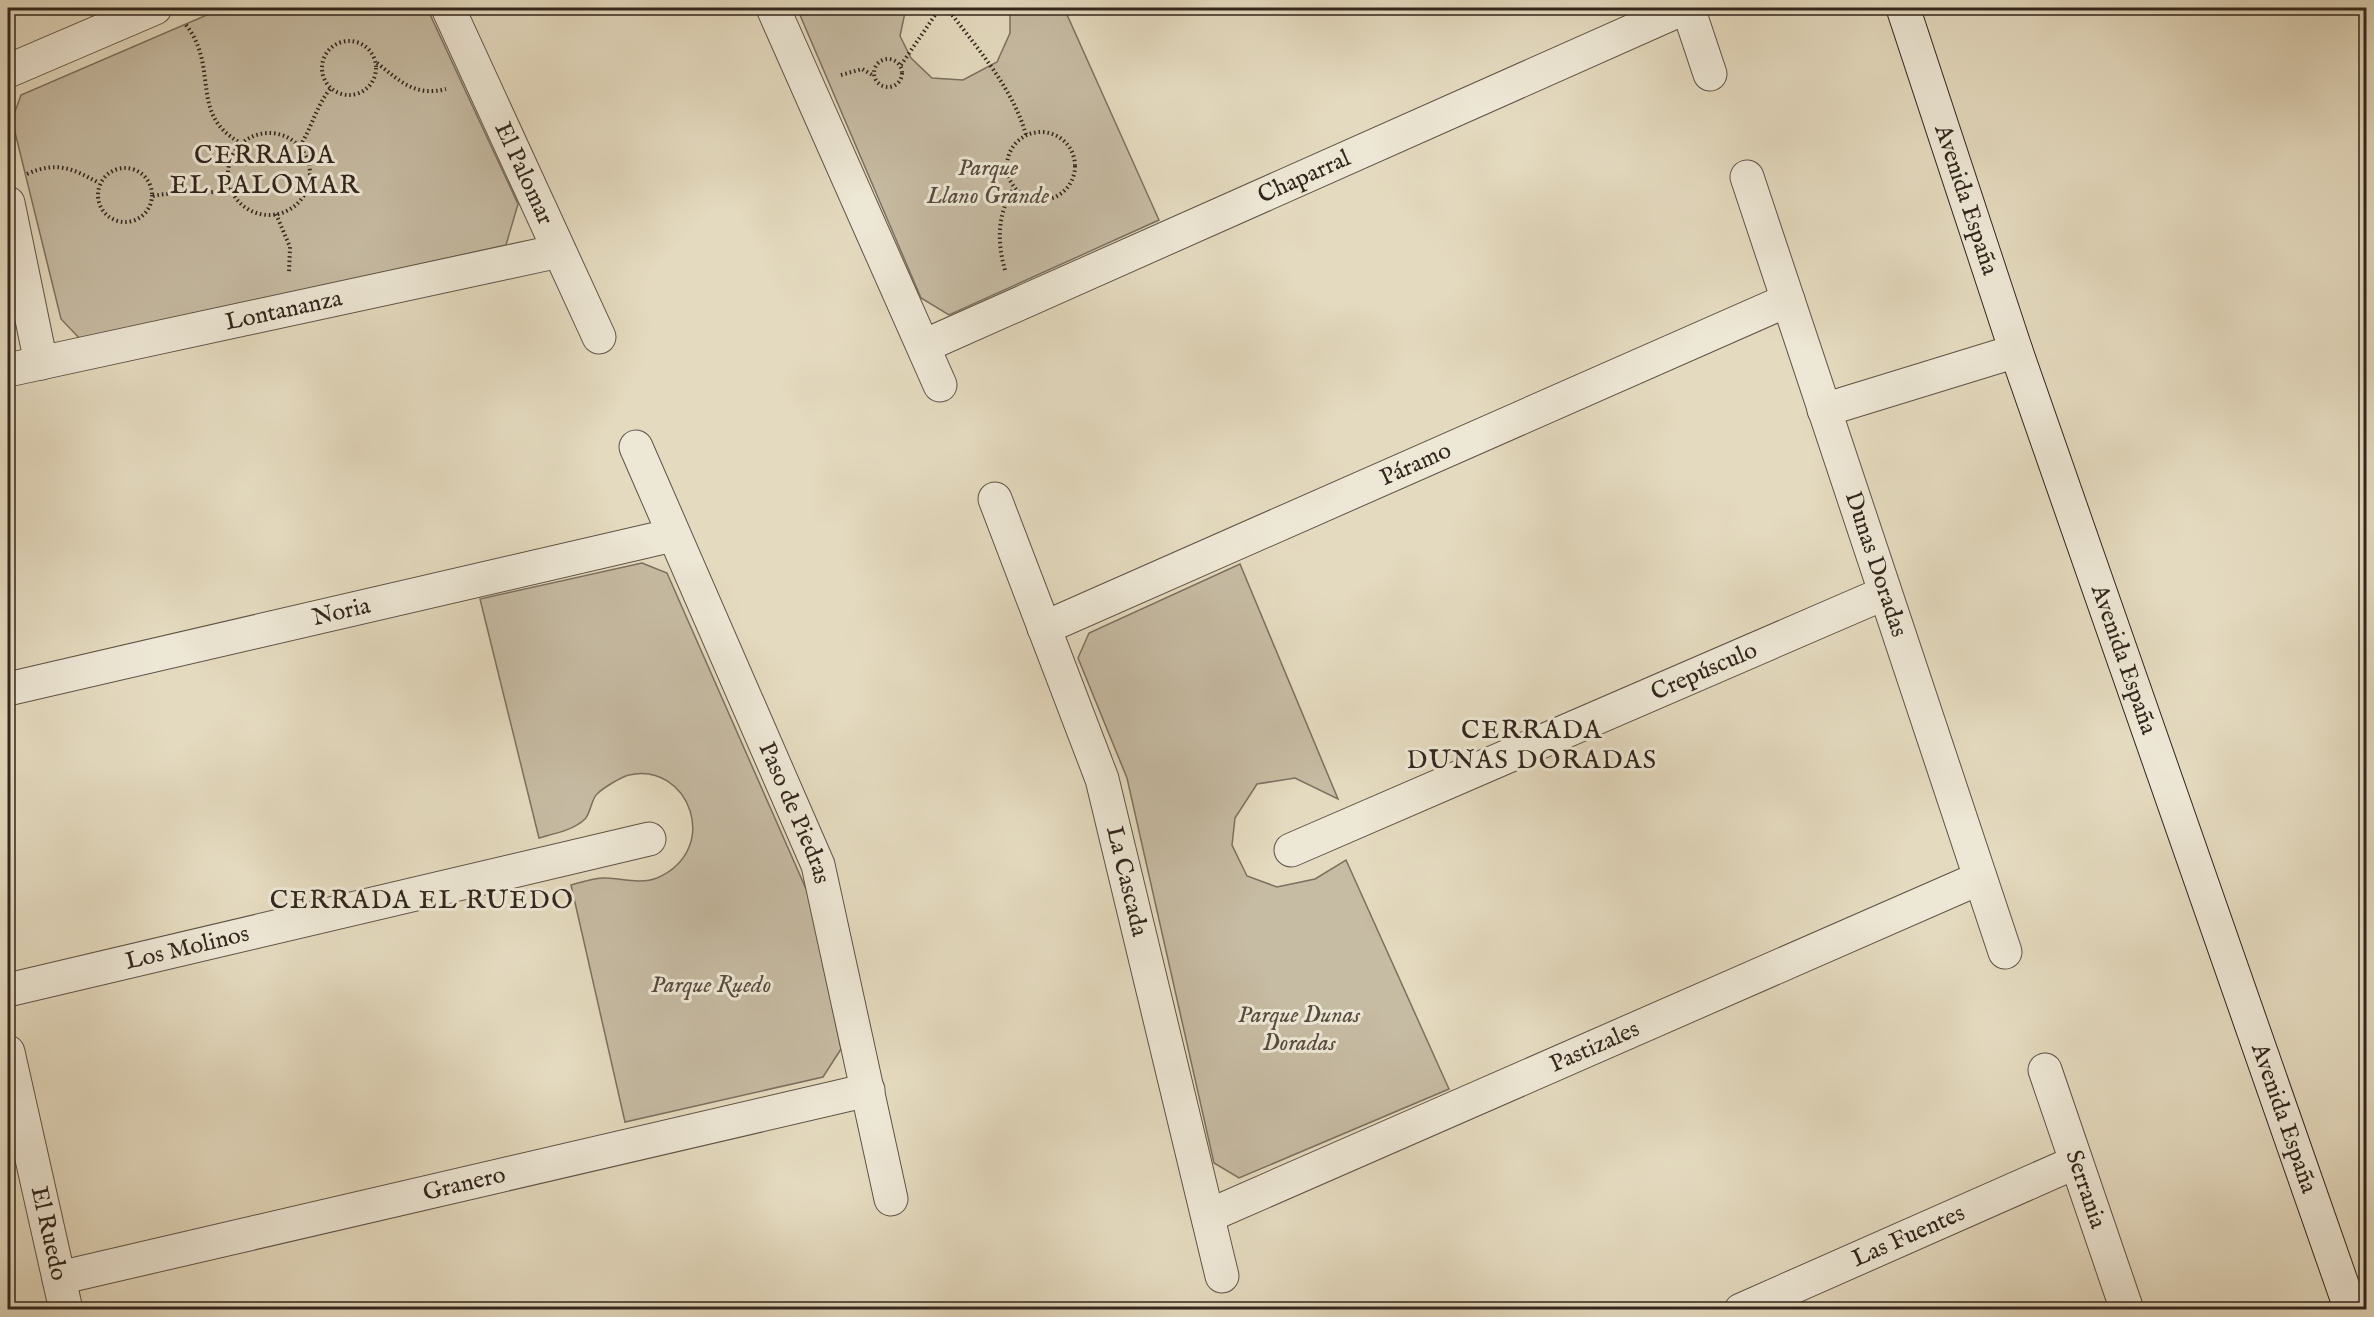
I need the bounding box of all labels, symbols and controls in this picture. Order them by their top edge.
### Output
street label: El Palomar [487,117,561,230]
street label: Avenida España [1927,120,2006,280]
district label: CERRADA EL PALOMAR [170,139,360,202]
street label: Chaparral [1253,143,1356,211]
park label: Parque Llano Grande [926,153,1049,212]
street label: Lontananza [222,283,346,338]
street label: Páramo [1375,435,1456,493]
street label: Dunas Doradas [1837,487,1915,641]
street label: Avenida España [2083,580,2164,739]
street label: Noria [309,590,374,634]
street label: Crepúsculo [1646,635,1762,708]
district label: CERRADA DUNAS DORADAS [1406,714,1658,777]
street label: Paso de Piedras [751,737,837,887]
street label: La Cascada [1098,823,1155,940]
district label: CERRADA EL RUEDO [270,884,574,917]
street label: Los Molinos [122,918,252,977]
park label: Parque Ruedo [651,970,771,1001]
park label: Parque Dunas Doradas [1238,1000,1361,1059]
street label: Pastizales [1545,1014,1644,1080]
street label: Avenida España [2243,1038,2325,1198]
street label: Serrania [2058,1146,2114,1233]
street label: Granero [420,1159,509,1208]
street label: El Ruedo [23,1183,74,1284]
street label: Las Fuentes [1847,1198,1970,1274]

